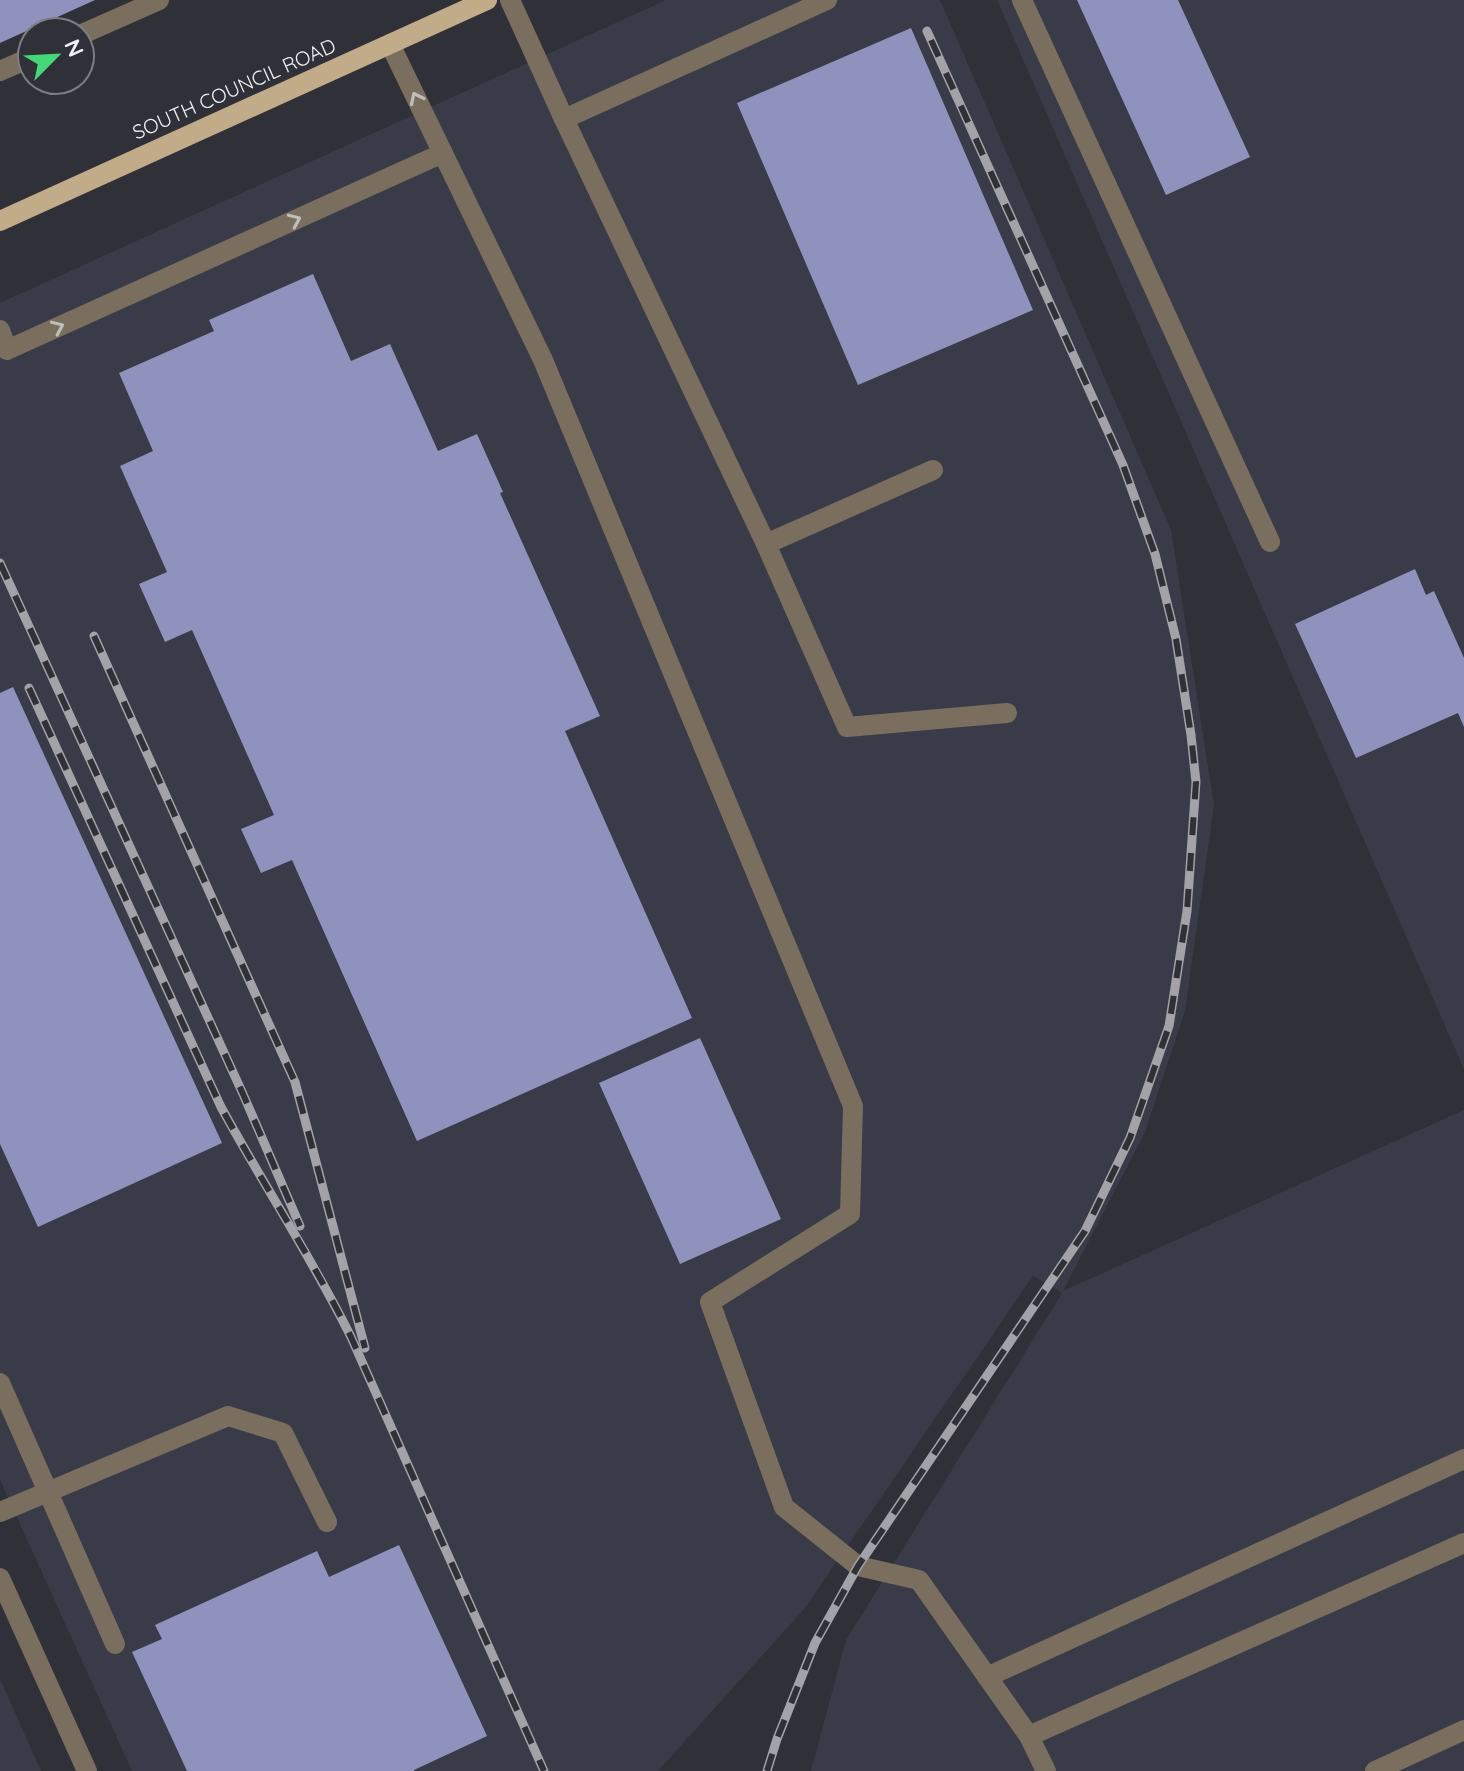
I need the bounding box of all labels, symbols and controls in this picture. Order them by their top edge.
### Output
north arrow [16,16,96,96]
street label: SOUTH COUNCIL ROAD [128,32,339,145]
text: N [58,35,90,61]
one-way arrow [411,92,426,107]
one-way arrow [287,214,301,230]
one-way arrow [50,321,65,337]

